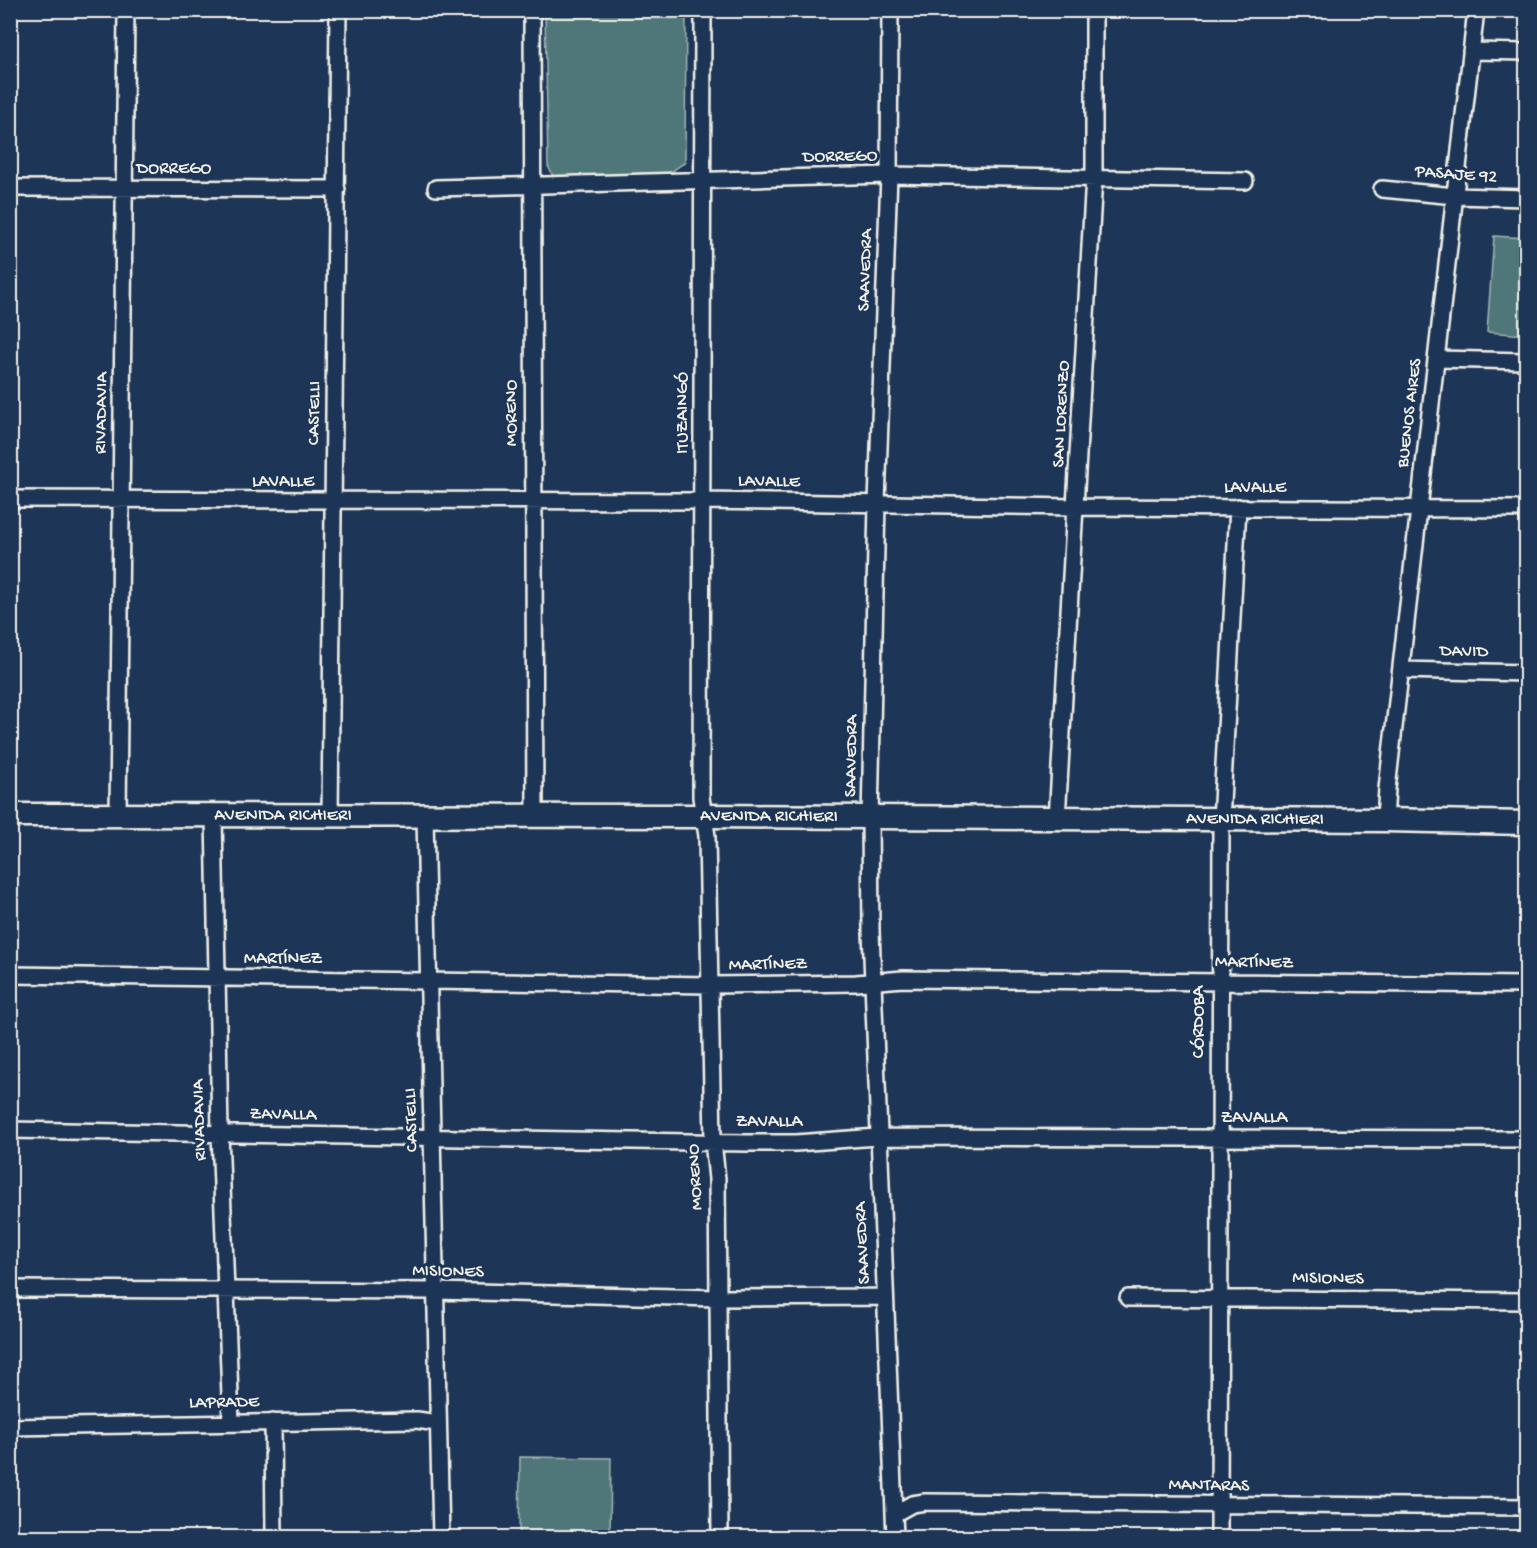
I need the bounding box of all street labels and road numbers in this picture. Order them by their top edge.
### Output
street label: DORREGO [801,146,878,168]
street label: DORREGO [136,159,212,180]
street label: PASAJE 92 [1413,162,1498,188]
street label: SAAVEDRA [854,227,878,312]
street label: BUENOS AIRES [1393,357,1427,470]
street label: SAN LORENZO [1049,360,1075,468]
street label: RIVADAVIA [91,371,113,454]
street label: ITUZAINGÓ [673,372,694,454]
street label: MORENO [502,380,523,446]
street label: CASTELLI [304,381,326,445]
street label: LAVALLE [738,471,801,493]
street label: LAVALLE [252,472,315,493]
street label: LAVALLE [1224,478,1287,499]
street label: DAVID [1439,641,1489,663]
street label: SAAVEDRA [841,713,863,797]
street label: AVENIDA RICHIERI [214,805,352,826]
street label: AVENIDA RICHIERI [700,805,838,827]
street label: AVENIDA RICHIERI [1186,808,1324,830]
street label: MARTÍNEZ [244,949,323,970]
street label: MARTÍNEZ [1215,952,1294,974]
street label: MARTÍNEZ [729,954,808,976]
street label: CÓRDOBA [1189,984,1210,1058]
street label: RIVADAVIA [188,1077,212,1161]
street label: CASTELLI [400,1087,424,1153]
street label: ZAVALLA [249,1104,318,1126]
street label: ZAVALLA [1221,1108,1289,1129]
street label: ZAVALLA [736,1112,804,1133]
street label: MORENO [684,1143,708,1211]
street label: SAAVEDRA [850,1200,876,1285]
street label: MISIONES [412,1261,485,1283]
street label: MISIONES [1292,1268,1365,1290]
street label: LAPRADE [189,1392,260,1414]
street label: MANTARAS [1168,1475,1250,1497]

